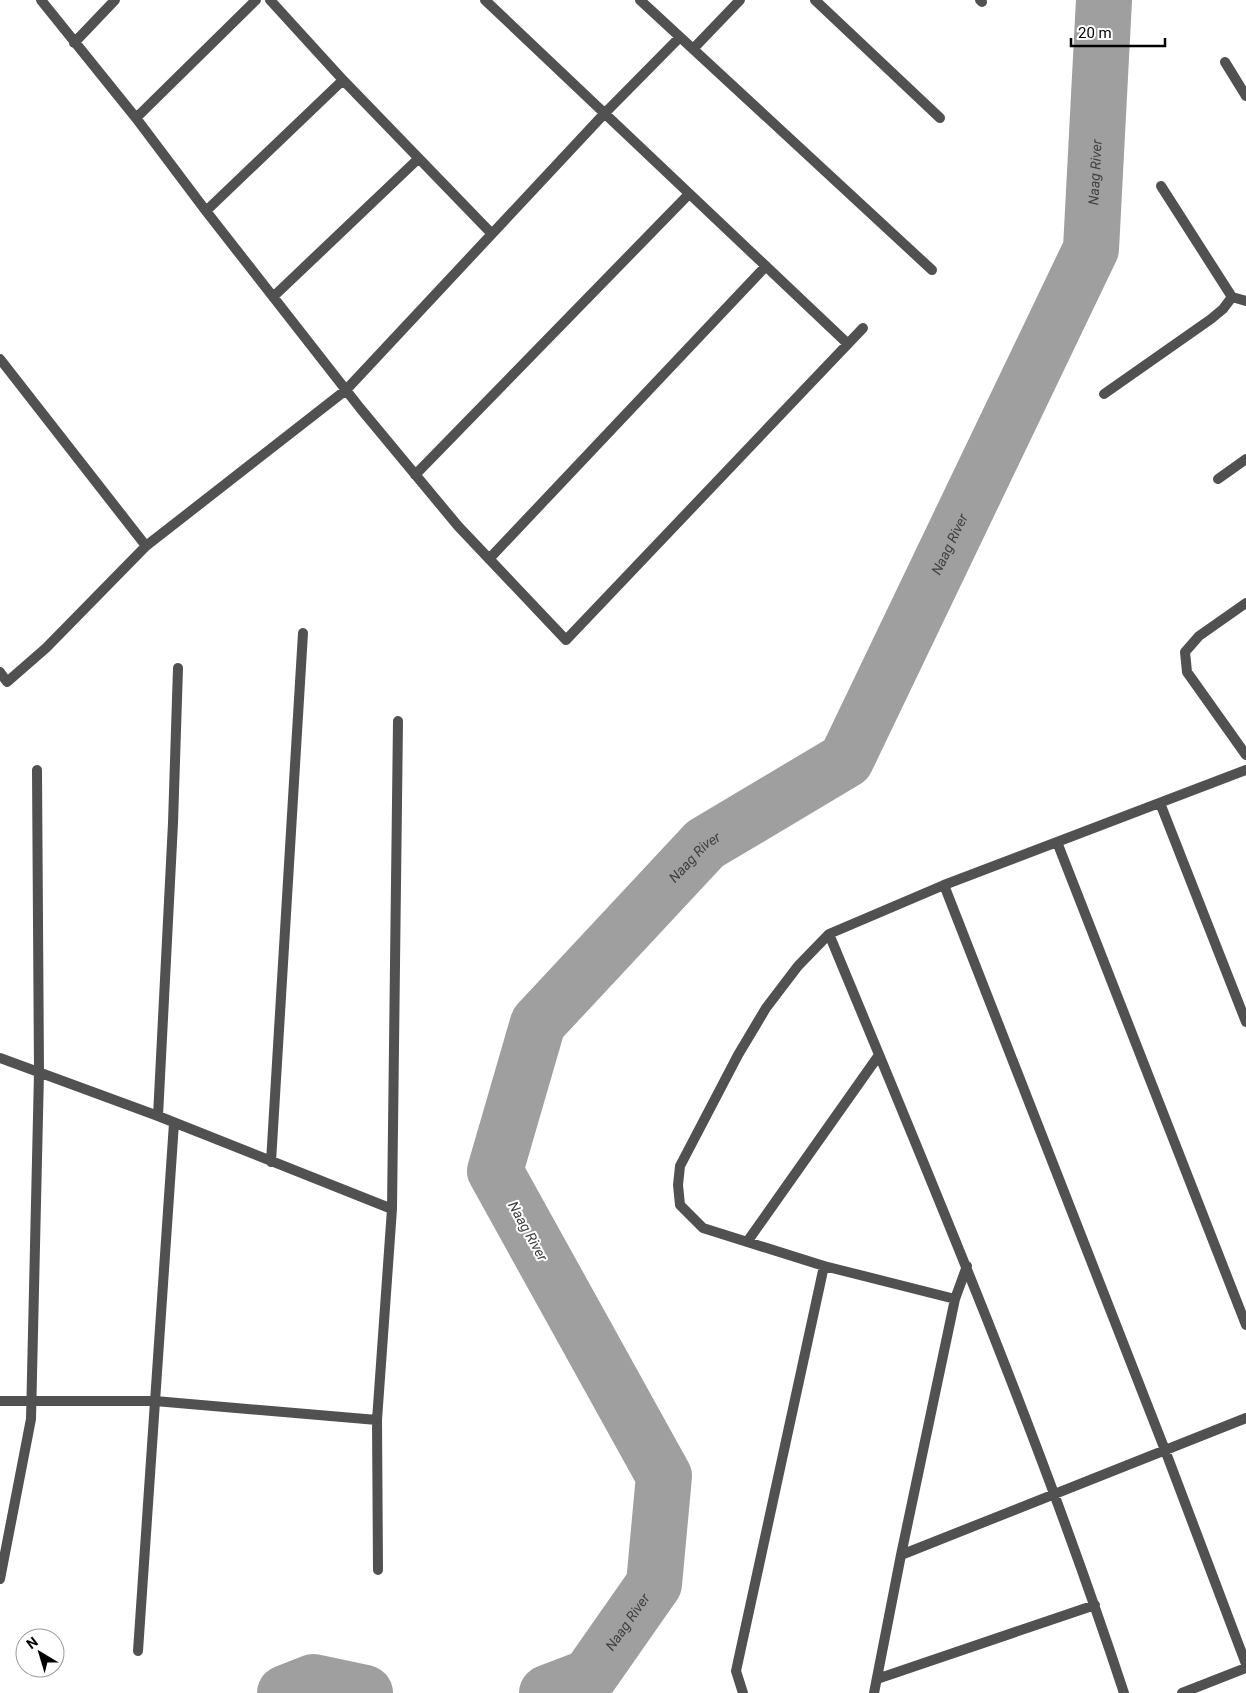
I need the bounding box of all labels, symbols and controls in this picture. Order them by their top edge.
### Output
scale bar [1071,15,1165,47]
text: 20 m [1078,24,1112,42]
water label: Naag River [1085,139,1105,206]
water label: Naag River [928,511,971,577]
water label: Naag River [666,829,723,885]
water label: Naag River [505,1198,551,1264]
water label: Naag River [602,1590,653,1653]
north arrow [15,1628,65,1678]
text: N [23,1633,41,1652]

